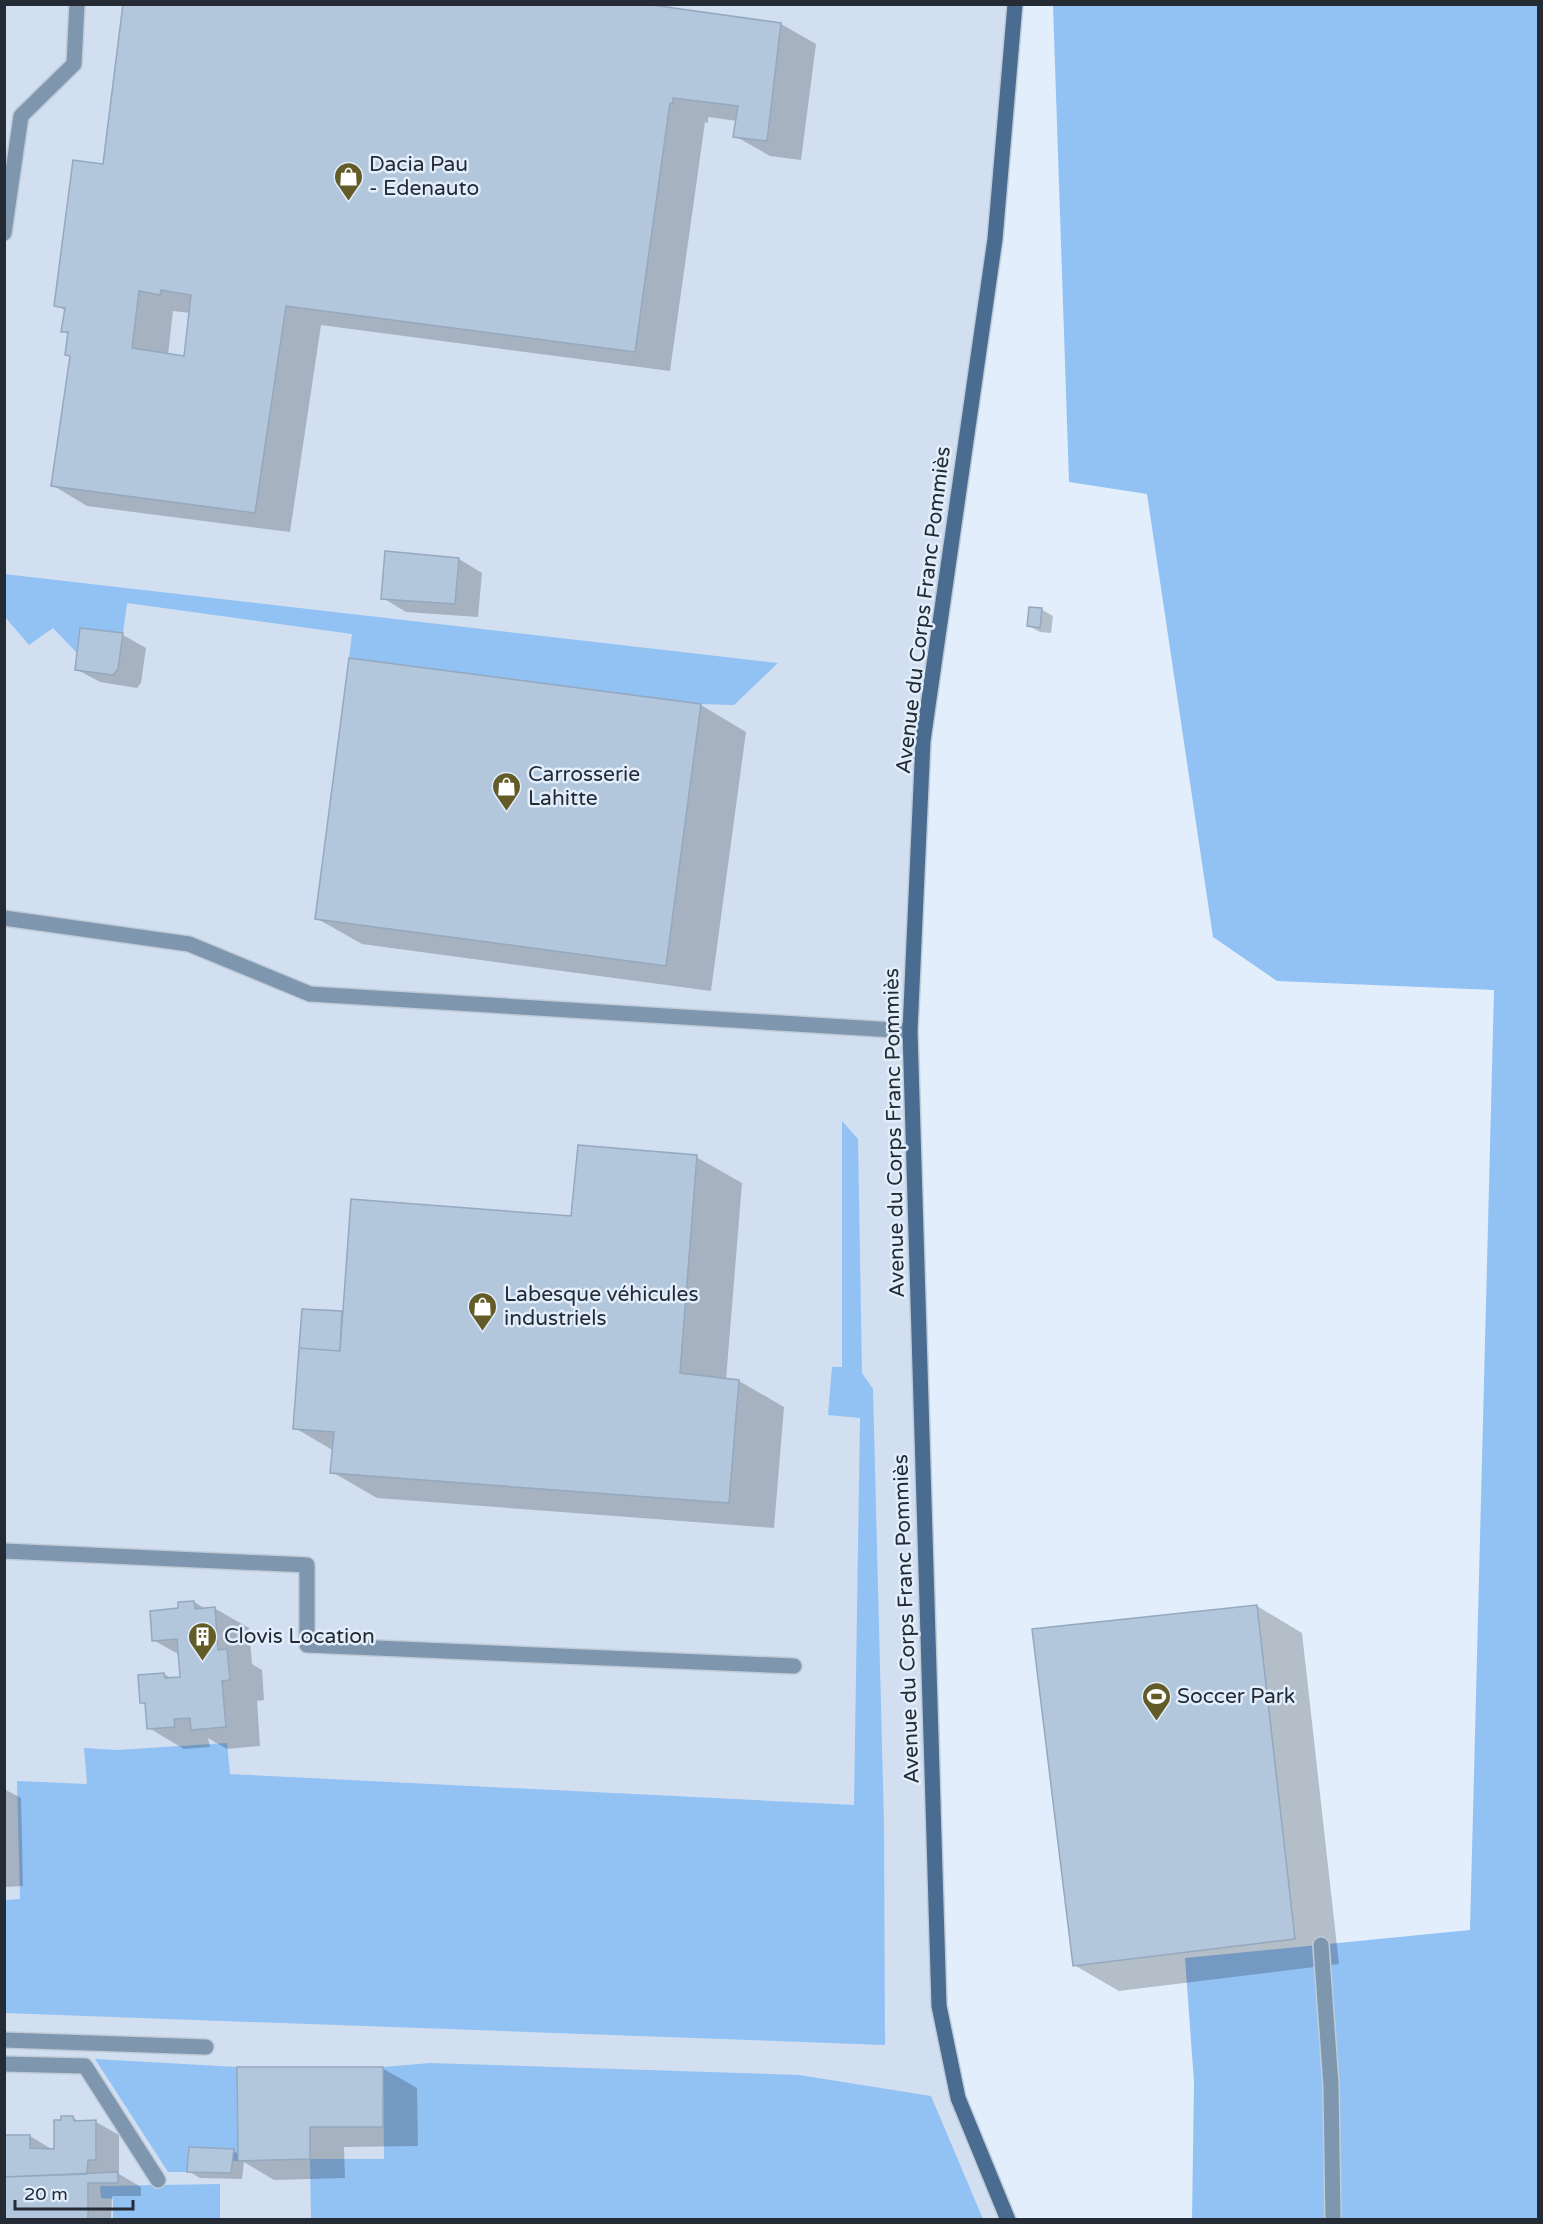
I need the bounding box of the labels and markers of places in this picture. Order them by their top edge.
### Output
place label: Dacia Pau - Edenauto [369,152,479,201]
shop icon: Dacia Pau - Edenauto [332,160,364,202]
place label: Carrosserie Lahitte [528,762,640,811]
shop icon: Carrosserie Lahitte [491,770,523,812]
place label: Labesque véhicules industriels [504,1282,699,1331]
shop icon: Labesque véhicules industriels [467,1290,499,1332]
building icon: Clovis Location [187,1620,219,1662]
place label: Clovis Location [224,1624,375,1649]
sports icon: Soccer Park [1140,1680,1172,1722]
place label: Soccer Park [1177,1684,1295,1709]

